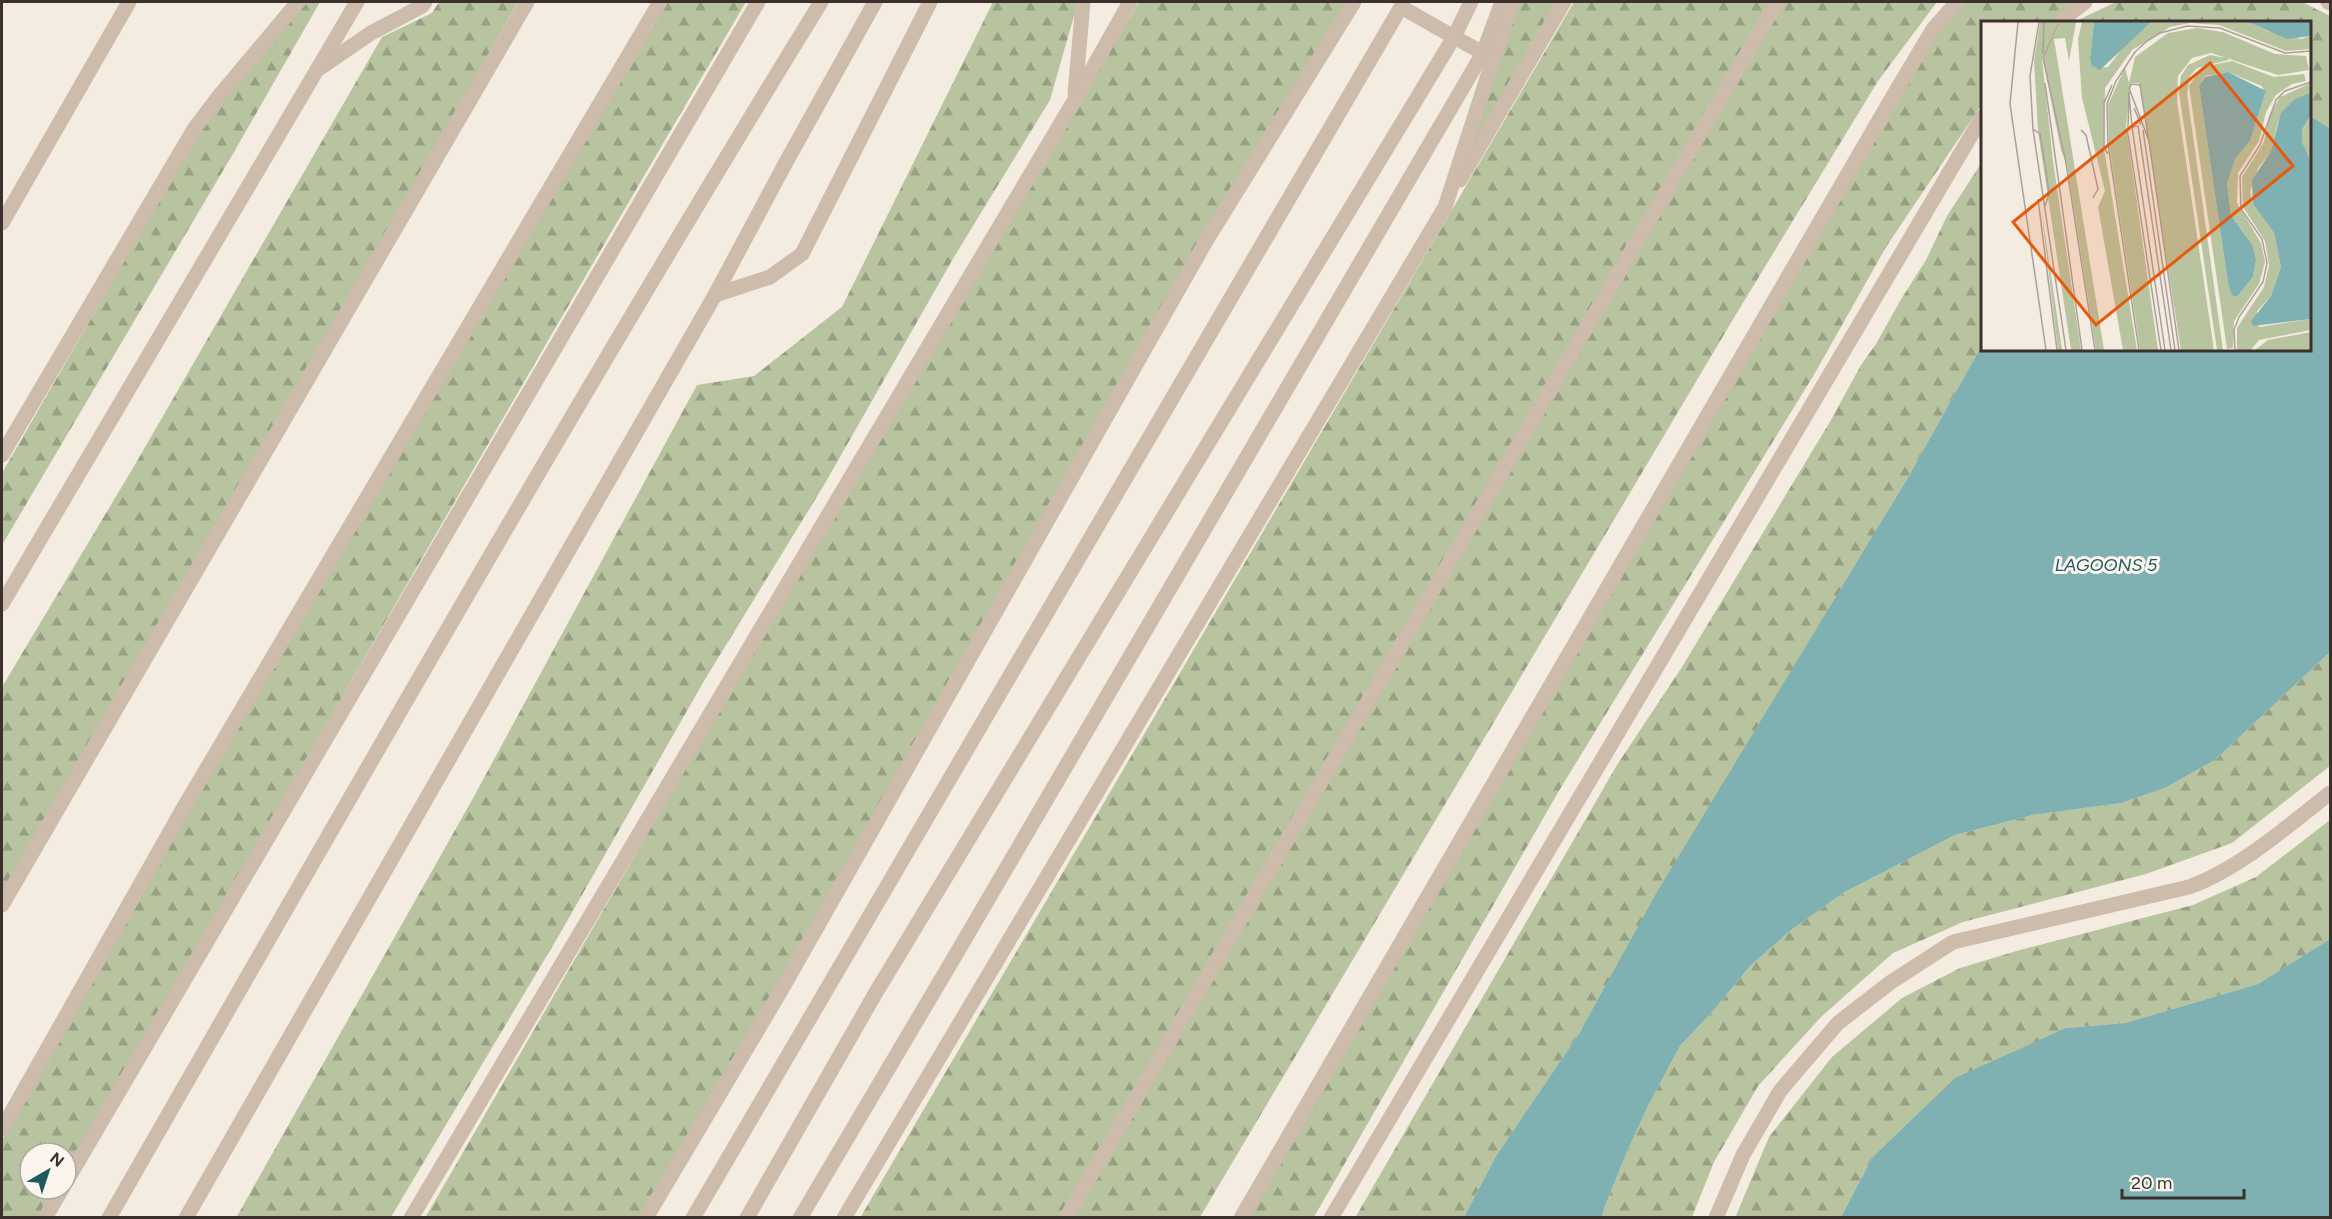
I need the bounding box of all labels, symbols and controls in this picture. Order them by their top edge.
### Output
inset map [1981,21,2311,351]
water label: LAGOONS 5 [2055,554,2158,576]
north arrow [18,1141,78,1201]
text: N [46,1148,68,1171]
scale bar [2122,1162,2244,1200]
text: 20 m [2131,1172,2172,1194]

